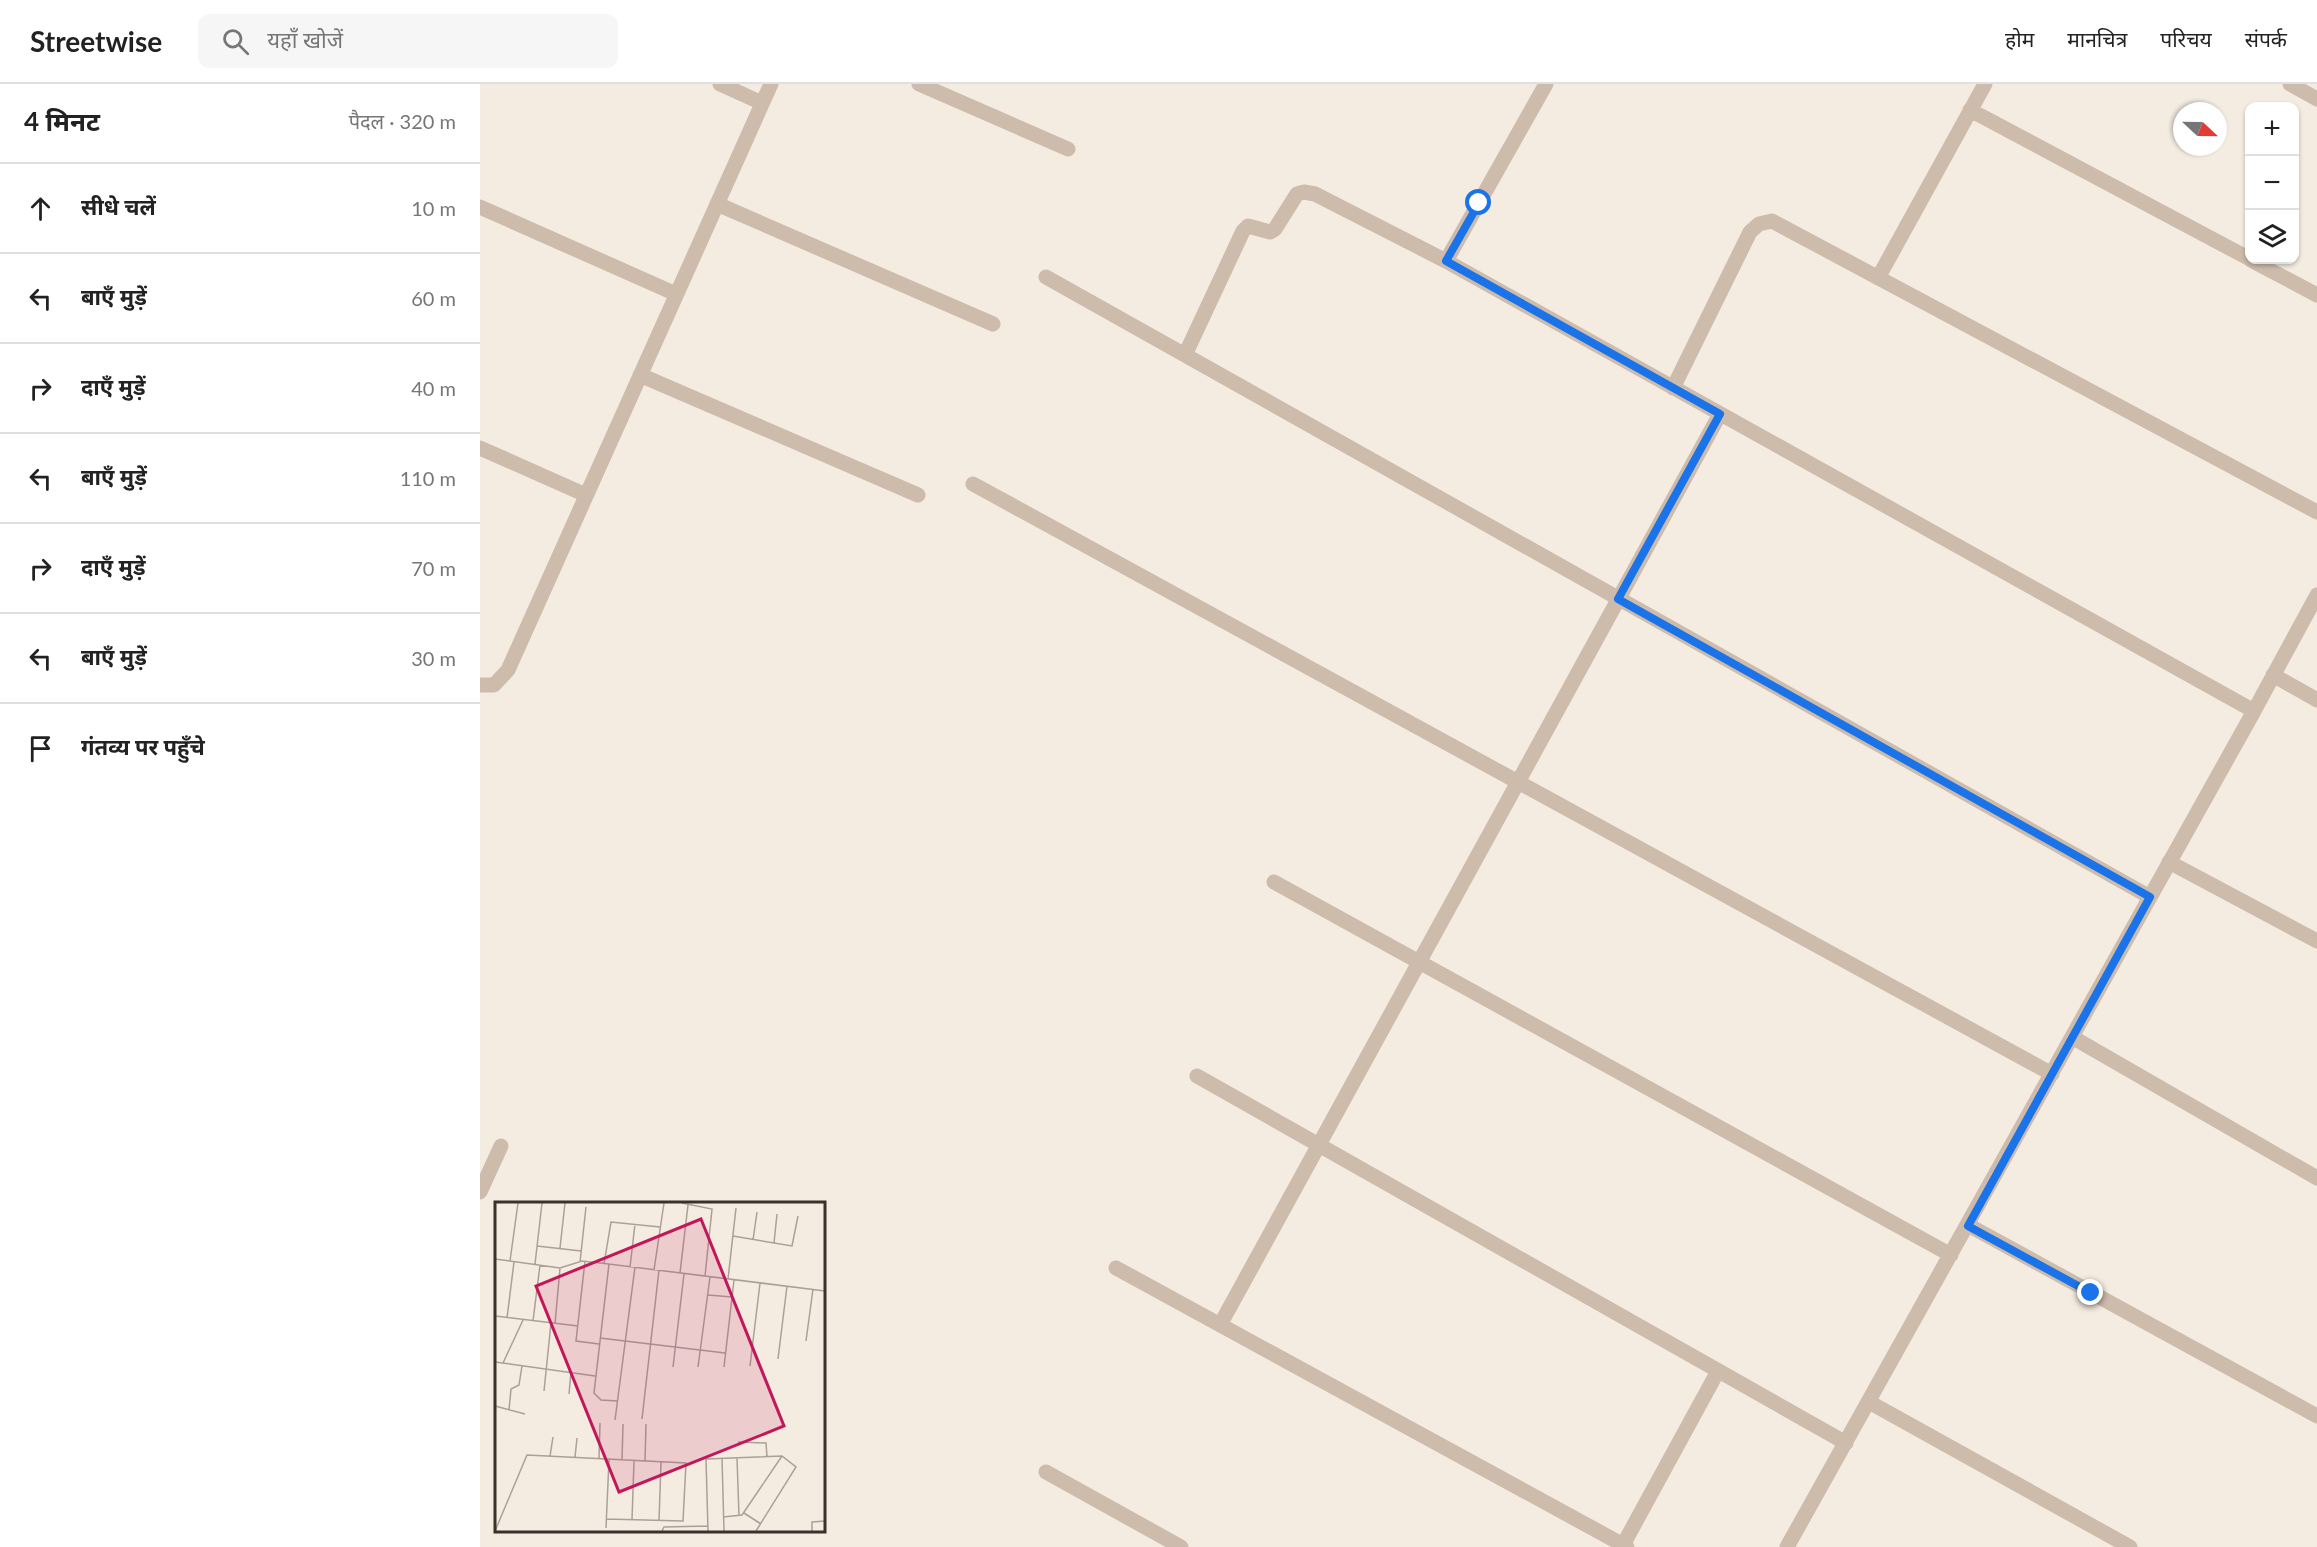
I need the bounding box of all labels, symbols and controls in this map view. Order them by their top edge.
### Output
search box [198,14,618,68]
text: Streetwise [30,24,162,58]
icon: search [219,25,252,58]
text: यहाँ खोजें [267,26,343,53]
text: होम [2005,26,2034,51]
text: मानचित्र [2067,26,2127,51]
text: परिचय [2160,26,2212,51]
text: संपर्क [2245,26,2287,51]
north arrow [2173,102,2227,156]
map controls [2245,102,2299,264]
button: + [2245,102,2299,156]
text: 4 मिनट [24,105,100,137]
text: पैदल · 320 m [349,109,456,133]
button: − [2245,156,2299,210]
route start [1465,189,1491,215]
icon: ahead [24,192,57,225]
text: सीधे चलें [81,193,156,220]
text: 10 m [411,196,456,220]
button: layers [2245,210,2299,264]
icon: left [24,282,57,315]
text: बाएँ मुड़ें [81,283,147,310]
text: 60 m [411,286,456,310]
icon: right [24,372,57,405]
text: दाएँ मुड़ें [81,373,145,400]
text: 40 m [411,376,456,400]
icon: left [24,462,57,495]
text: बाएँ मुड़ें [81,463,147,490]
text: 110 m [400,466,456,490]
icon: right [24,552,57,585]
text: दाएँ मुड़ें [81,553,145,580]
text: 70 m [411,556,456,580]
icon: left [24,642,57,675]
text: बाएँ मुड़ें [81,643,147,670]
text: 30 m [411,646,456,670]
icon: arrive [24,732,57,765]
text: गंतव्य पर पहुँचे [81,733,205,760]
inset map [495,1202,825,1532]
route end [2077,1279,2103,1305]

